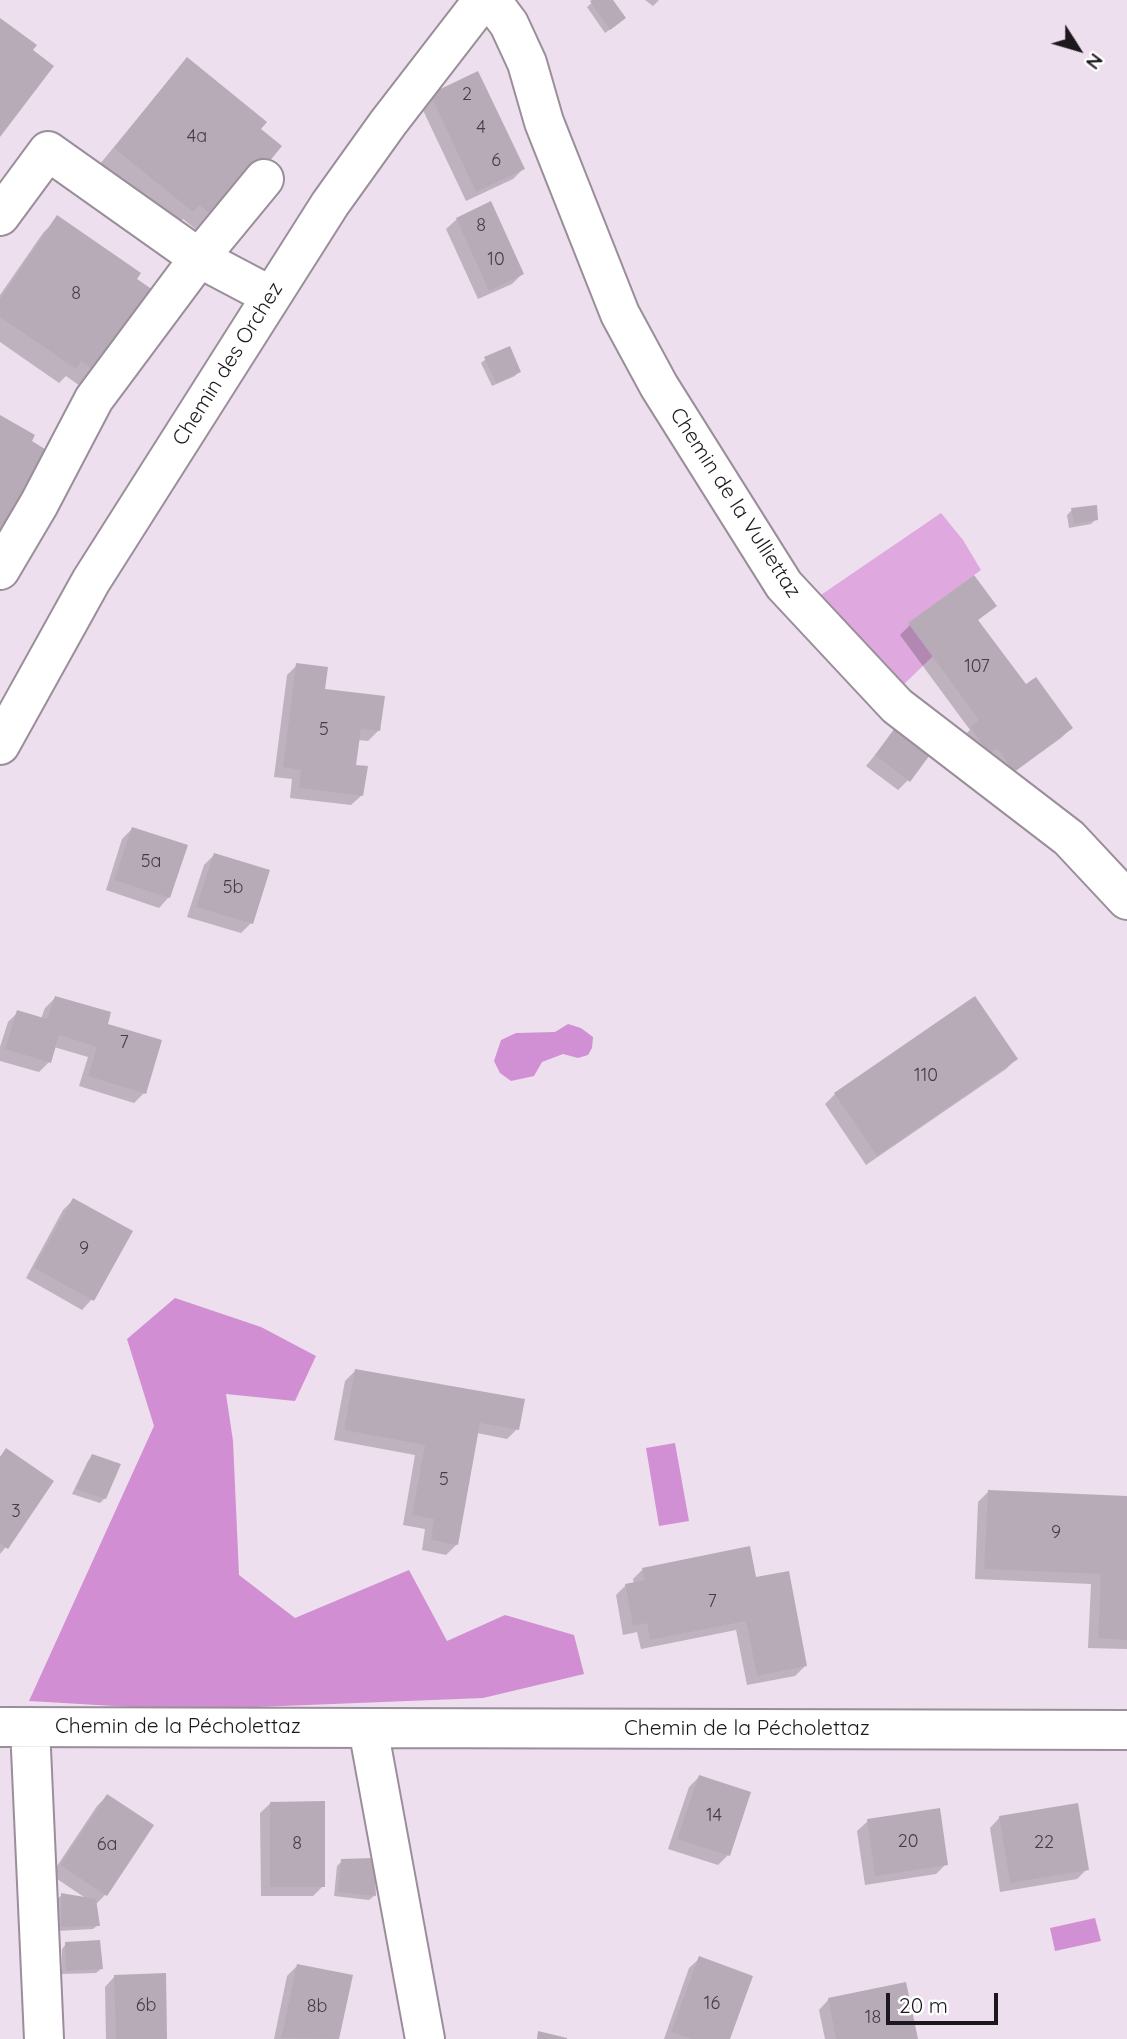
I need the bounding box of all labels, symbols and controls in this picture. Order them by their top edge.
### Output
north arrow [1043,14,1113,84]
text: N [1081,49,1109,74]
house number: 2 [462,84,472,106]
house number: 4 [476,117,486,139]
house number: 4a [187,126,207,148]
house number: 6 [491,150,501,172]
house number: 8 [476,215,486,237]
house number: 10 [487,249,505,271]
street label: Chemin des Orchez [168,278,288,450]
house number: 8 [71,283,81,305]
street label: Chemin de la Vulliettaz [664,403,806,603]
house number: 107 [964,656,990,678]
house number: 5 [319,719,329,741]
house number: 5a [141,851,161,873]
house number: 5b [223,877,243,899]
house number: 7 [119,1032,129,1054]
house number: 110 [914,1065,938,1087]
house number: 9 [79,1238,89,1260]
house number: 5 [439,1469,449,1491]
house number: 3 [11,1501,21,1523]
house number: 9 [1051,1522,1061,1544]
house number: 7 [707,1591,717,1613]
street label: Chemin de la Pécholettaz [55,1714,301,1740]
street label: Chemin de la Pécholettaz [624,1716,870,1742]
house number: 14 [706,1805,722,1827]
house number: 20 [898,1831,918,1853]
house number: 22 [1034,1832,1054,1854]
house number: 8 [292,1833,302,1855]
house number: 6a [97,1834,117,1856]
scale bar [889,1980,1001,2024]
text: 20 m [899,1992,948,2018]
house number: 16 [704,1993,720,2015]
house number: 6b [136,1995,156,2017]
house number: 8b [307,1996,327,2018]
house number: 18 [865,2007,881,2029]

